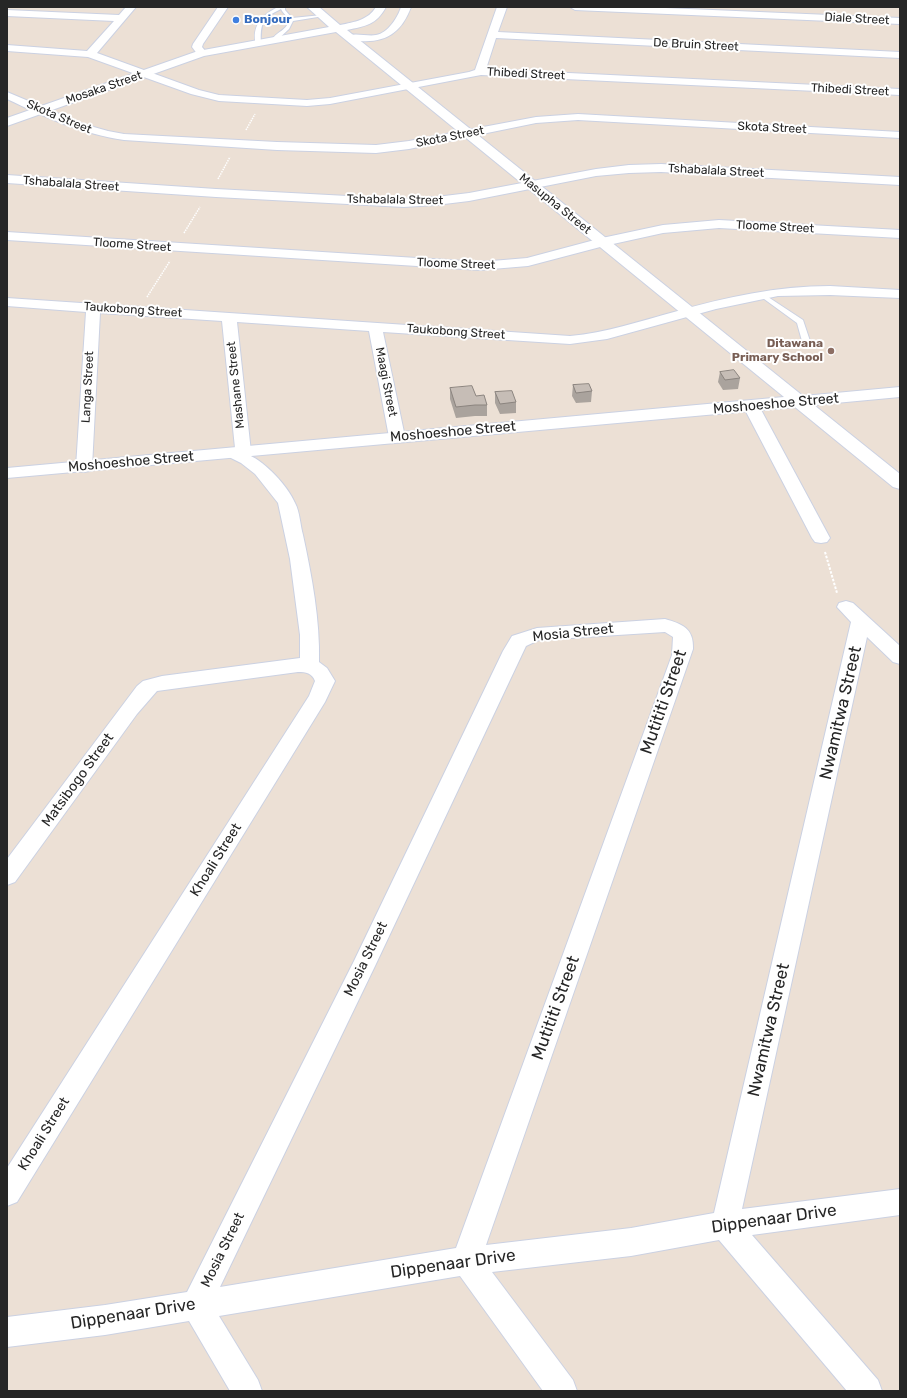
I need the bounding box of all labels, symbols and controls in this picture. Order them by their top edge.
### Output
street label: Diale Street [824,10,890,28]
place label: Bonjour [244,13,292,27]
marker: Bonjour [231,15,241,25]
street label: De Bruin Street [653,36,739,54]
street label: Thibedi Street [486,65,566,83]
street label: Mosaka Street [64,68,144,108]
street label: Thibedi Street [810,81,890,99]
street label: Skota Street [24,97,94,137]
street label: Skota Street [737,119,807,137]
street label: Skota Street [415,123,485,151]
street label: Tshabalala Street [667,161,765,181]
street label: Masupha Street [516,171,594,237]
street label: Tshabalala Street [22,173,120,195]
street label: Tshabalala Street [347,192,443,208]
street label: Tloome Street [735,218,815,236]
street label: Tloome Street [92,235,172,255]
street label: Tloome Street [417,255,495,273]
street label: Taukobong Street [83,299,183,321]
street label: Taukobong Street [406,321,506,343]
place label: Ditawana Primary School [732,337,823,365]
street label: Mashane Street [224,341,248,429]
street label: Maagi Street [372,346,400,418]
marker: Ditawana Primary School [826,346,836,356]
street label: Langa Street [79,351,97,423]
street label: Moshoeshoe Street [712,390,840,418]
street label: Moshoeshoe Street [389,418,517,446]
street label: Moshoeshoe Street [67,448,195,476]
street label: Mosia Street [532,620,614,646]
street label: Nwamitwa Street [816,644,866,782]
street label: Mutititi Street [637,647,691,757]
street label: Matsibogo Street [38,730,118,830]
street label: Khoali Street [187,820,245,900]
street label: Mosia Street [341,919,391,999]
street label: Mutititi Street [528,953,584,1063]
street label: Nwamitwa Street [744,961,794,1099]
street label: Khoali Street [15,1094,73,1174]
street label: Dippenaar Drive [710,1200,838,1238]
street label: Mosia Street [198,1210,248,1290]
street label: Dippenaar Drive [389,1245,517,1283]
street label: Dippenaar Drive [69,1294,197,1334]

